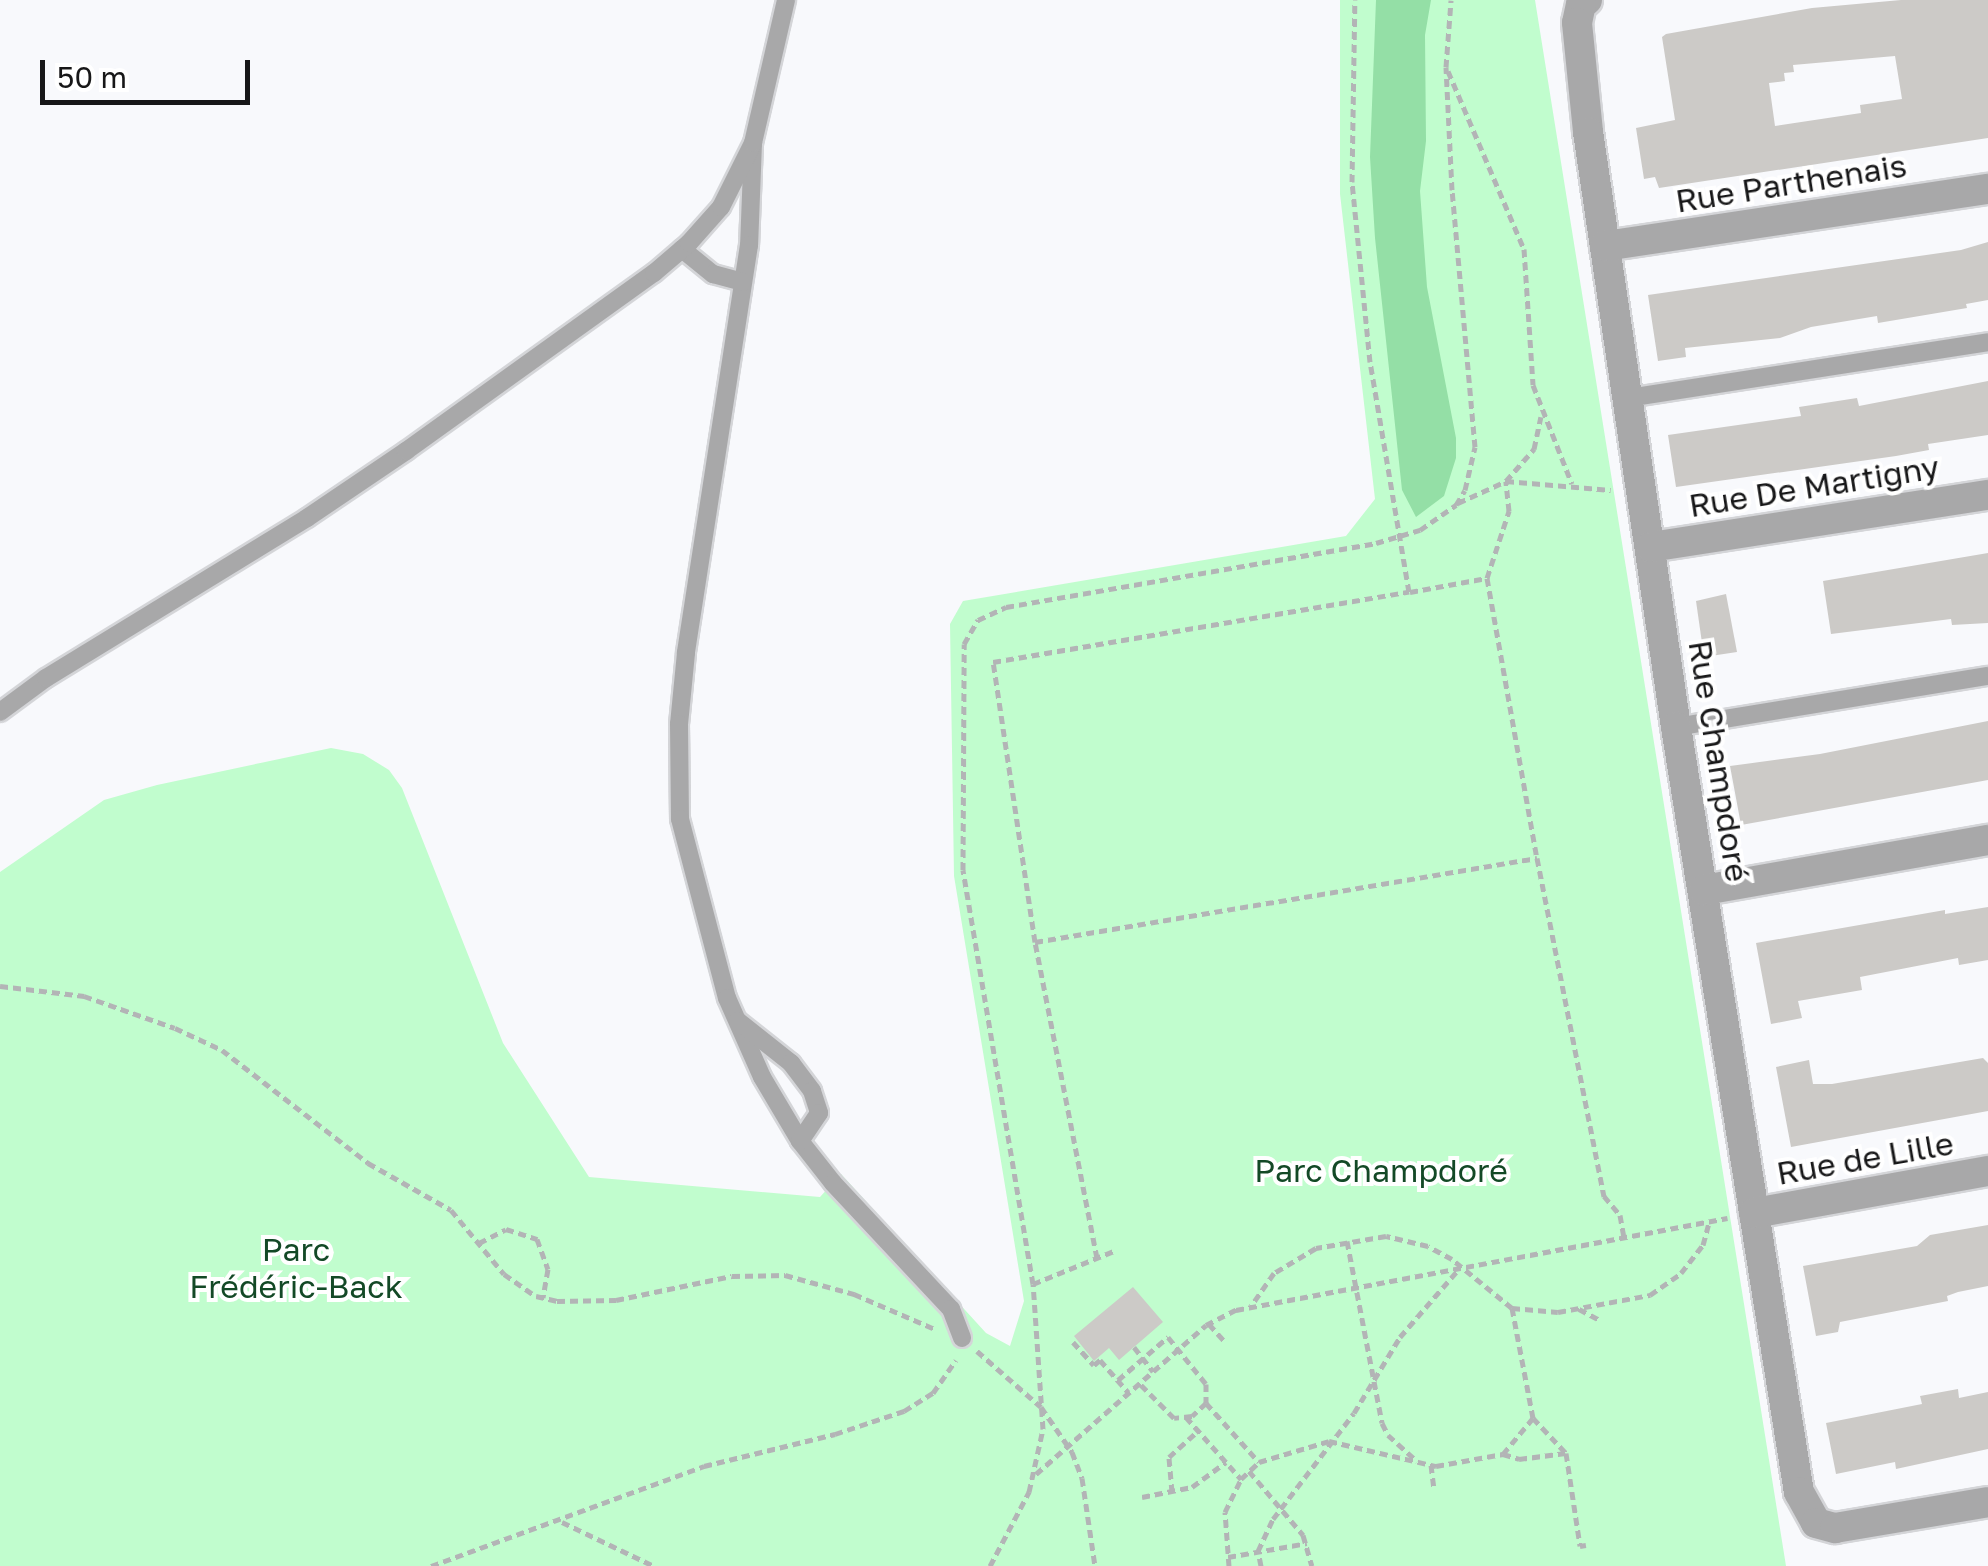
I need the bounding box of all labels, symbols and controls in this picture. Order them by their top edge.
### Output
scale bar [45,40,255,102]
text: 50 m [57,59,127,95]
street label: Rue Parthenais [1673,146,1909,220]
street label: Rue De Martigny [1686,447,1942,525]
street label: Rue Champdoré [1681,637,1757,885]
street label: Rue de Lille [1774,1124,1956,1192]
park label: Parc Champdoré [1254,1151,1508,1189]
park label: Parc Frédéric-Back [189,1231,403,1306]

